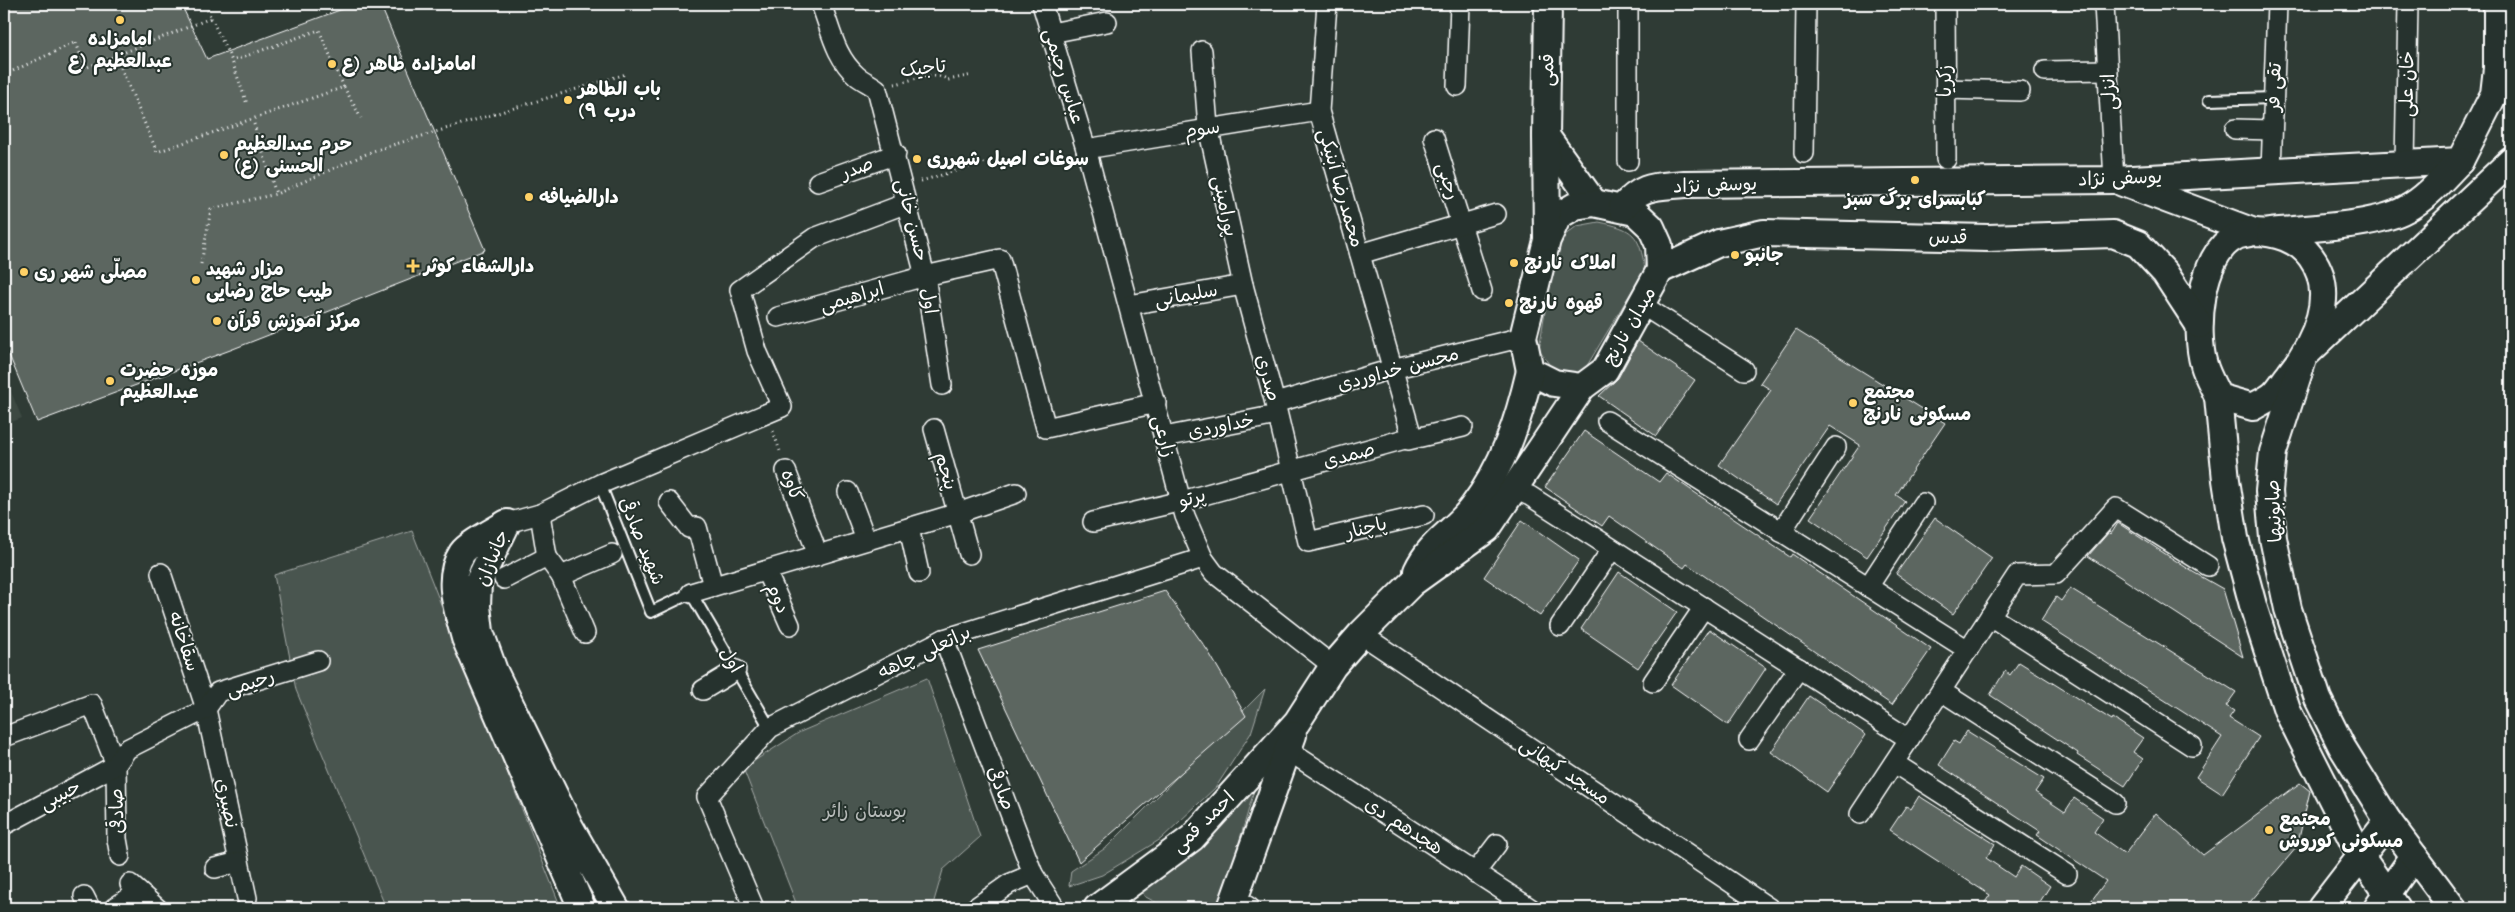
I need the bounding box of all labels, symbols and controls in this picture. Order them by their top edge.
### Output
marker: امامزاده عبدالعظیم (ع [114,14,126,26]
street label: عباس رحیمی [1038,26,1089,127]
place label: امامزاده عبدالعظیم (ع [68,28,172,75]
street label: خان علی [2395,51,2420,117]
place label: امامزاده طاهر (ع [342,53,476,77]
street label: قمی [1536,53,1559,87]
street label: تاجیک [899,55,948,81]
marker: امامزاده طاهر (ع [326,58,338,70]
street label: تقی فر [2262,62,2287,114]
street label: زکریا [1934,65,1956,97]
street label: انزلی [2097,73,2122,111]
place label: باب الطاهر (درب ۹ [576,78,661,123]
marker: باب الطاهر (درب ۹ [562,94,574,106]
street label: سوم [1182,115,1222,146]
street label: محمدرضا آبنیکی [1313,126,1368,250]
place label: حرم عبدالعظیم الحسنی (ع) [234,133,352,179]
place label: سوغات اصیل شهرری [927,148,1089,171]
marker: حرم عبدالعظیم الحسنی (ع) [218,149,230,161]
street label: صدر [836,152,876,185]
marker: سوغات اصیل شهرری [911,153,923,165]
street label: رجبی [1431,160,1464,203]
street label: یوسفی نژاد [2078,166,2162,191]
street label: یوسفی نژاد [1673,173,1757,198]
street label: پورامینی [1207,174,1242,239]
marker: کبابسرای برگ سبز [1909,174,1921,186]
street label: حسن خانی [890,176,933,264]
place label: دارالضیافه [539,186,619,208]
place label: کبابسرای برگ سبز [1842,187,1986,211]
marker: دارالضیافه [523,191,535,203]
street label: قدس [1928,226,1968,248]
place label: جانبو [1743,244,1783,267]
marker: جانبو [1729,249,1741,261]
place label: املاک نارنج [1524,252,1616,274]
place label: دارالشفاء کوثر [422,255,534,278]
place label: مصلّی شهر ری [34,257,147,284]
marker: املاک نارنج [1508,257,1520,269]
place label: مزار شهید طیب حاج رضایی [206,258,333,303]
marker: دارالشفاء کوثر [406,259,420,273]
marker: مصلّی شهر ری [18,266,30,278]
marker: مزار شهید طیب حاج رضایی [190,274,202,286]
street label: ابراهیمی [817,277,887,318]
street label: سلیمانی [1153,279,1219,312]
street label: میدان نارنج [1598,283,1661,370]
street label: اول [916,286,942,316]
place label: قهوه نارنج [1519,292,1603,316]
marker: قهوه نارنج [1503,297,1515,309]
place label: مرکز آموزش قرآن [227,310,361,333]
marker: مرکز آموزش قرآن [211,315,223,327]
street label: محسن خداوردی [1335,342,1461,396]
street label: صدری [1251,352,1285,404]
place label: موزه حضرت عبدالعظیم [120,359,218,406]
marker: موزه حضرت عبدالعظیم [104,375,116,387]
place label: مجتمع مسکونی نارنج [1863,381,1971,426]
marker: مجتمع مسکونی نارنج [1847,397,1859,409]
street label: خداوردی [1186,409,1256,443]
street label: زارعی [1147,413,1180,460]
street label: صمدی [1321,438,1377,472]
street label: پنجم [927,450,962,493]
street label: کاوه [776,466,808,504]
street label: صابونیها [2261,479,2287,543]
street label: پرتو [1175,484,1208,513]
street label: شهید صادقی [614,493,671,588]
street label: پاچنار [1341,513,1389,545]
street label: جانبازان [471,527,513,589]
street label: دوم [759,579,794,618]
street label: سقاخانه [164,608,204,674]
street label: براتعلی چاهه [874,621,975,684]
street label: اول [715,643,747,677]
street label: رحیمی [223,664,277,702]
street label: مسجد کیهانی [1515,733,1614,810]
street label: صادقی [983,762,1021,813]
street label: حبیبی [36,775,85,816]
street label: نصیری [211,776,243,830]
street label: احمد قمی [1167,787,1240,858]
street label: صادقی [103,788,129,834]
street label: هجدهم دی [1359,793,1447,862]
park label: بوستان زائر [821,800,907,822]
place label: مجتمع مسکونی کوروش [2279,808,2403,853]
marker: مجتمع مسکونی کوروش [2263,824,2275,836]

